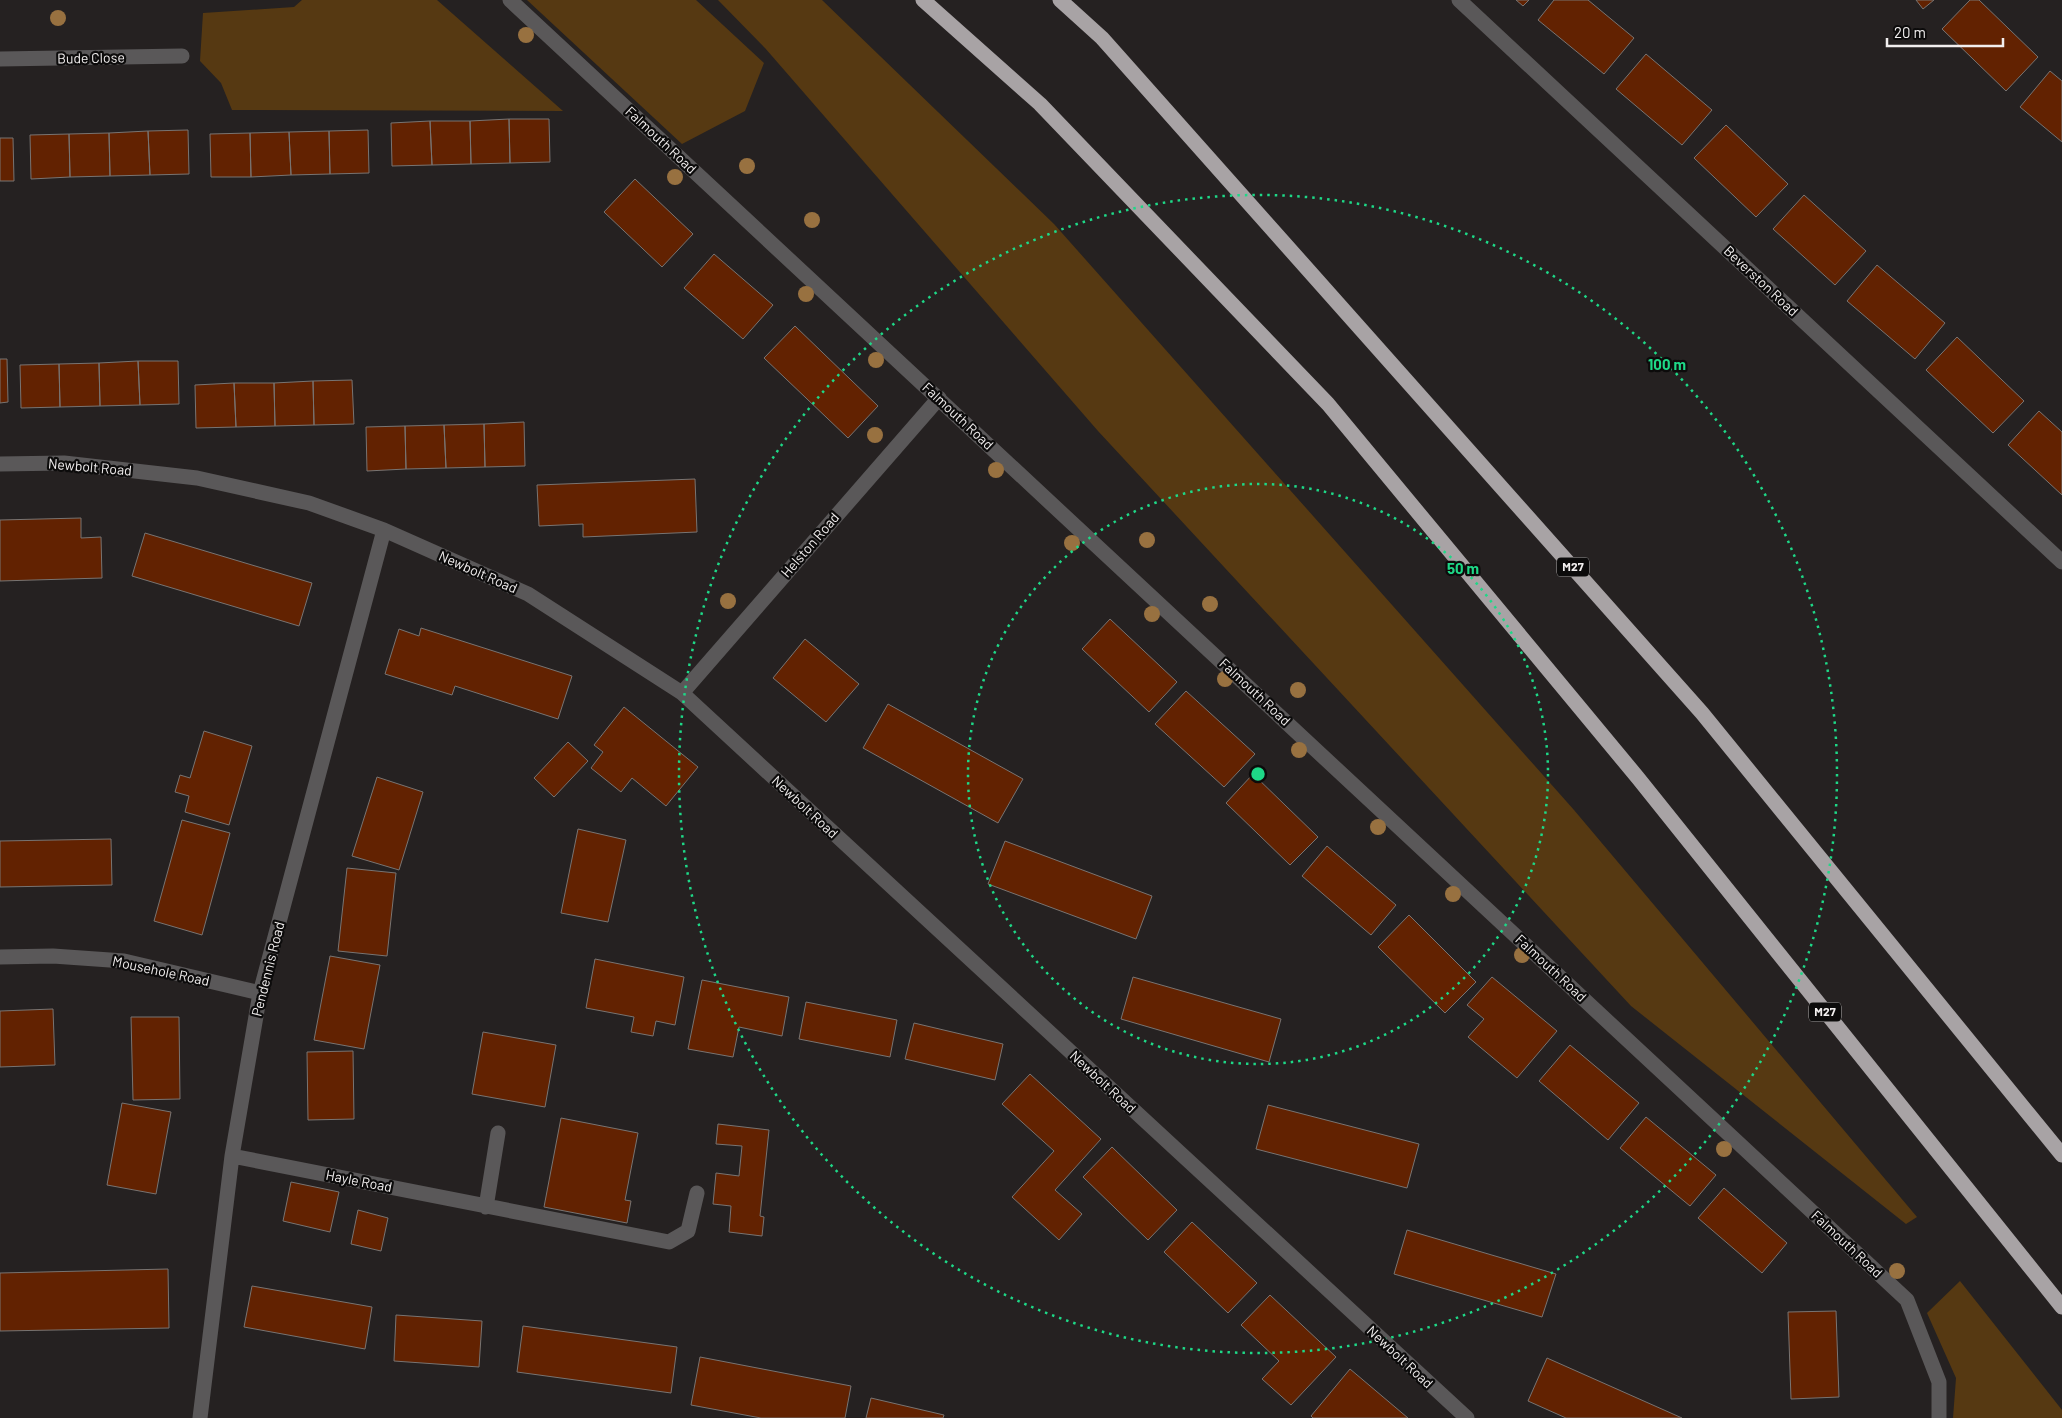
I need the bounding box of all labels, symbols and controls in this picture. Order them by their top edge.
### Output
scale bar [1887,15,2003,47]
text: 20 m [1894,23,1926,41]
street label: Bude Close [57,48,125,67]
street label: Falmouth Road [622,102,700,177]
street label: Beverston Road [1721,242,1802,319]
text: 100 m [1648,355,1686,373]
street label: Falmouth Road [919,378,997,453]
street label: Newbolt Road [47,454,133,479]
street label: Helston Road [777,509,842,581]
street label: Newbolt Road [436,547,520,596]
road number: M27 [1557,558,1589,576]
text: 50 m [1447,559,1479,577]
street label: Falmouth Road [1216,654,1294,729]
centre of rings [1249,765,1267,783]
street label: Newbolt Road [769,772,842,842]
street label: Pendennis Road [248,920,288,1018]
street label: Falmouth Road [1512,930,1590,1005]
street label: Mousehole Road [111,952,211,989]
road number: M27 [1809,1002,1841,1022]
street label: Newbolt Road [1067,1047,1140,1117]
street label: Hayle Road [325,1166,394,1195]
street label: Falmouth Road [1808,1206,1886,1281]
street label: Newbolt Road [1364,1322,1437,1392]

